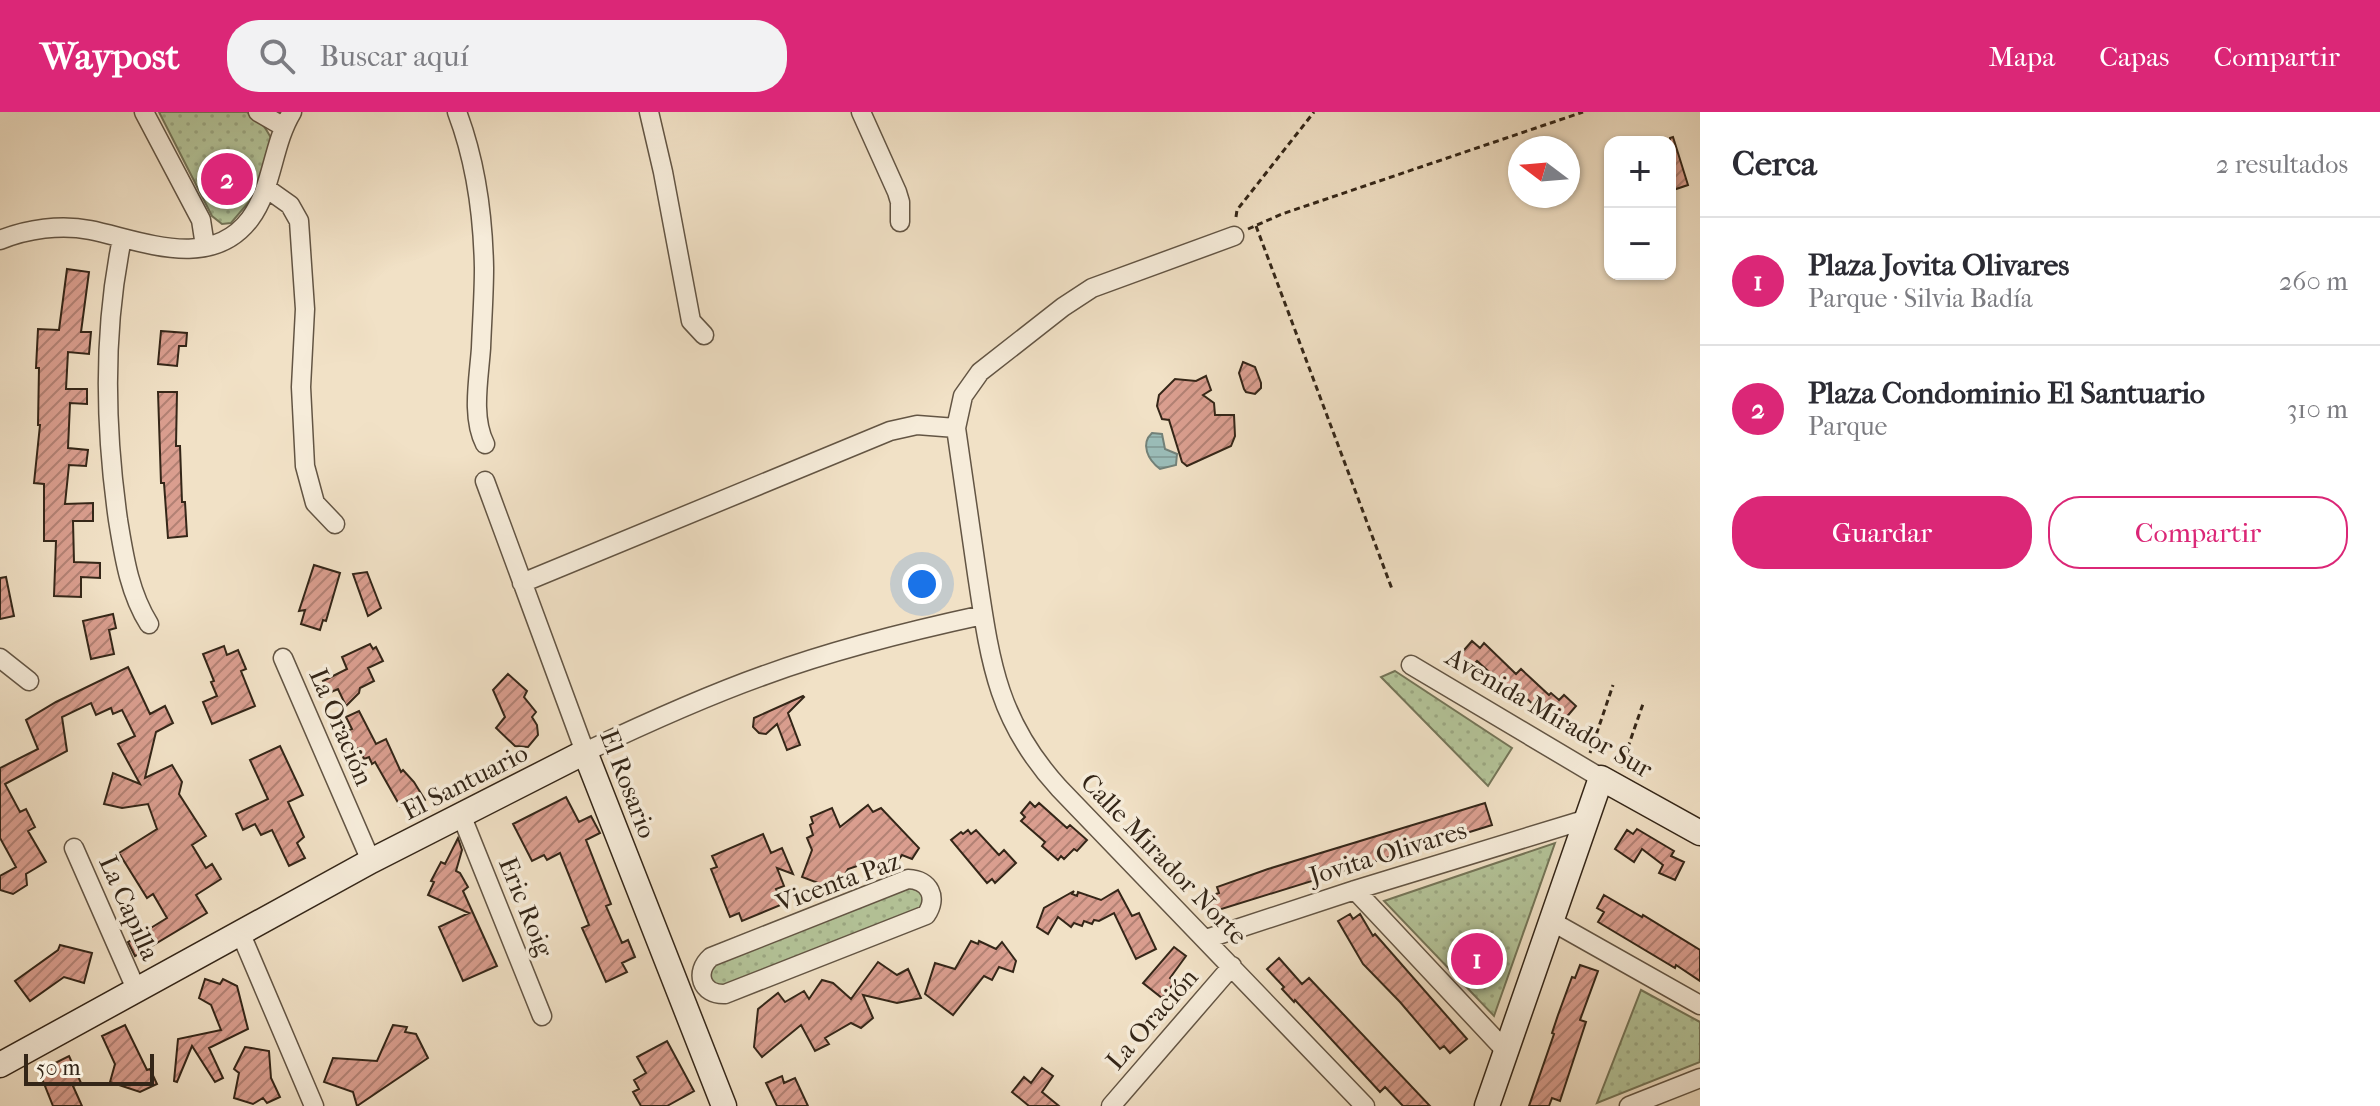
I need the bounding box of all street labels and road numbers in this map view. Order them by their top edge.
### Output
street label: Avenida Mirador Sur [1439,641,1658,785]
street label: La Oración [302,664,380,790]
street label: El Rosario [593,725,663,843]
street label: El Santuario [397,737,533,827]
street label: Calle Mirador Norte [1074,767,1254,951]
street label: Jovita Olivares [1304,814,1470,892]
street label: Vicenta Paz [771,845,904,919]
street label: La Capilla [92,851,166,966]
street label: Eric Roig [492,853,560,962]
street label: La Oración [1100,962,1204,1076]

